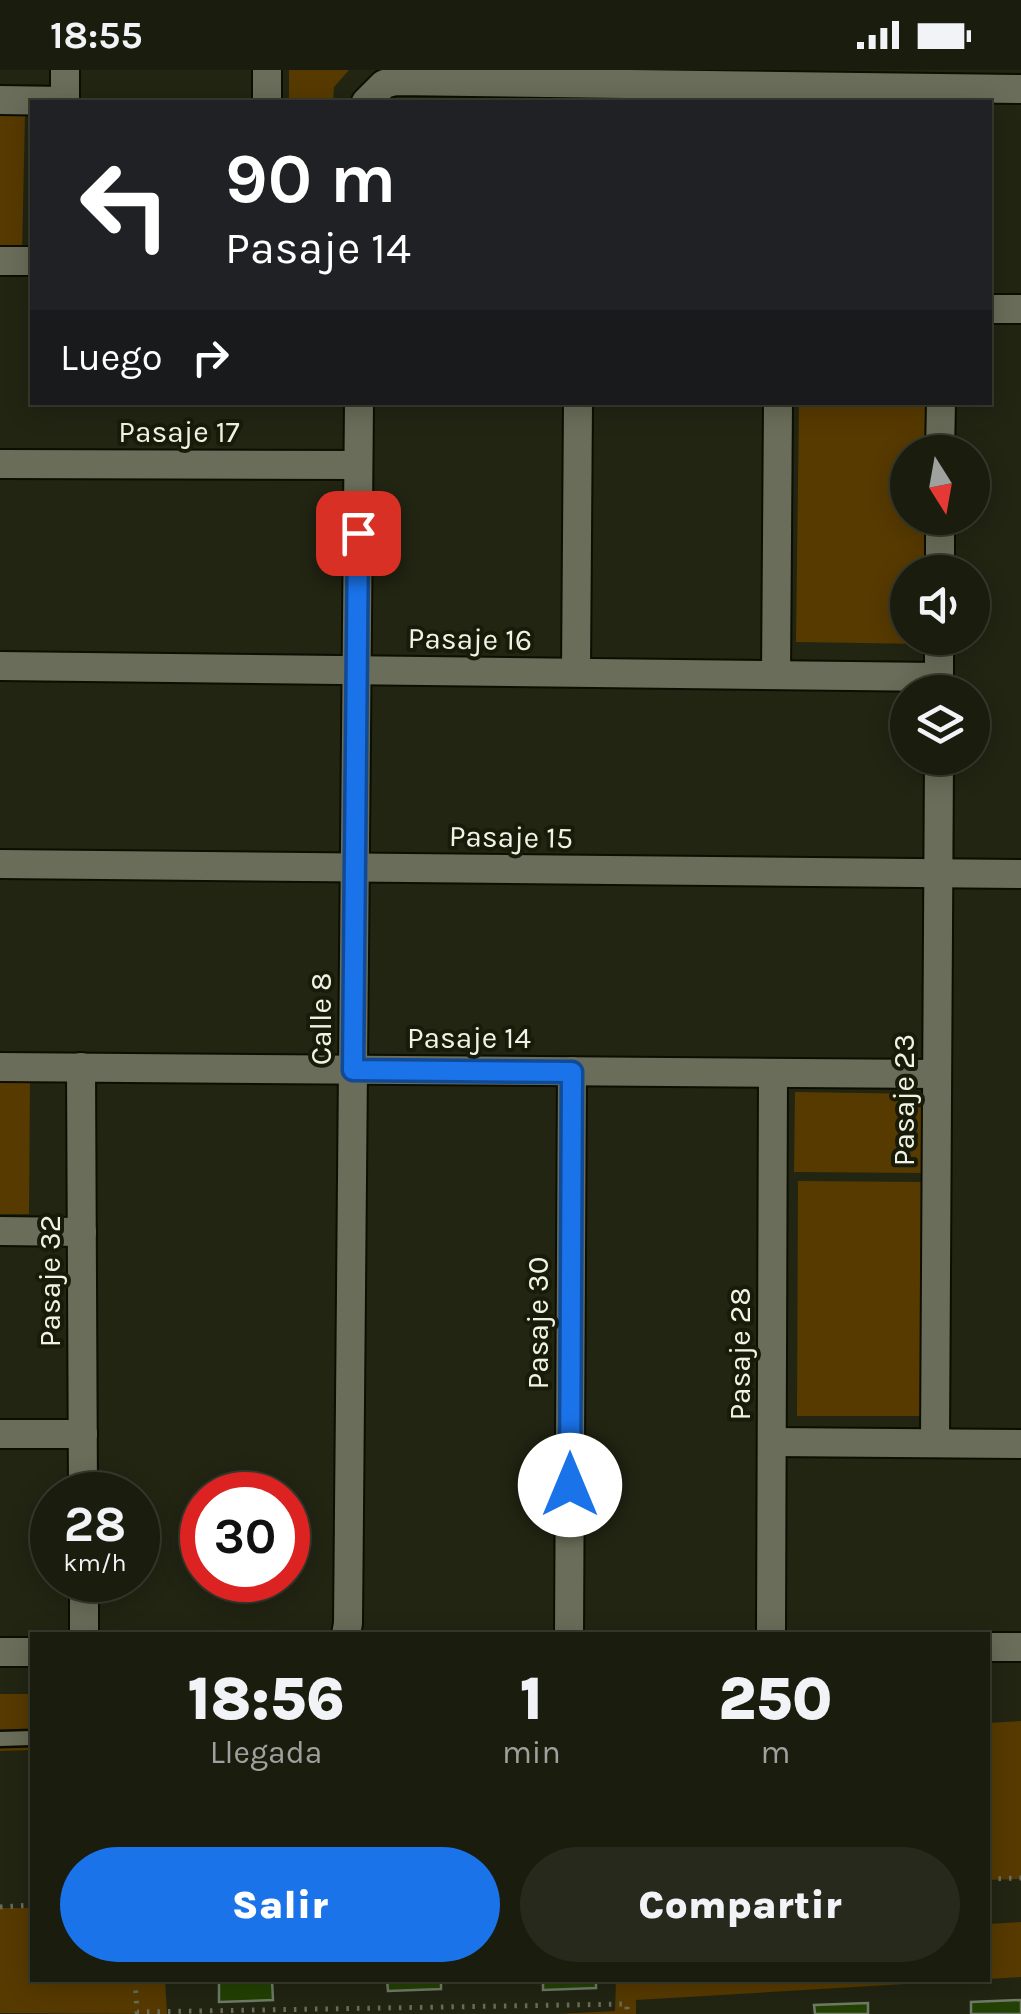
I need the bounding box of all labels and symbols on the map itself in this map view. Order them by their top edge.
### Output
street label: Pasaje 17 [118,414,240,450]
north arrow [890,435,990,535]
pin [316,491,401,576]
street label: Pasaje 16 [407,620,533,658]
street label: Pasaje 15 [449,818,573,856]
street label: Calle 8 [303,973,339,1065]
street label: Pasaje 14 [407,1020,531,1056]
street label: Pasaje 23 [886,1034,922,1166]
street label: Pasaje 32 [32,1215,68,1347]
street label: Pasaje 30 [520,1257,556,1389]
street label: Pasaje 28 [722,1287,758,1421]
position arrow [518,1433,622,1537]
speed limit sign: 30 [180,1472,310,1602]

